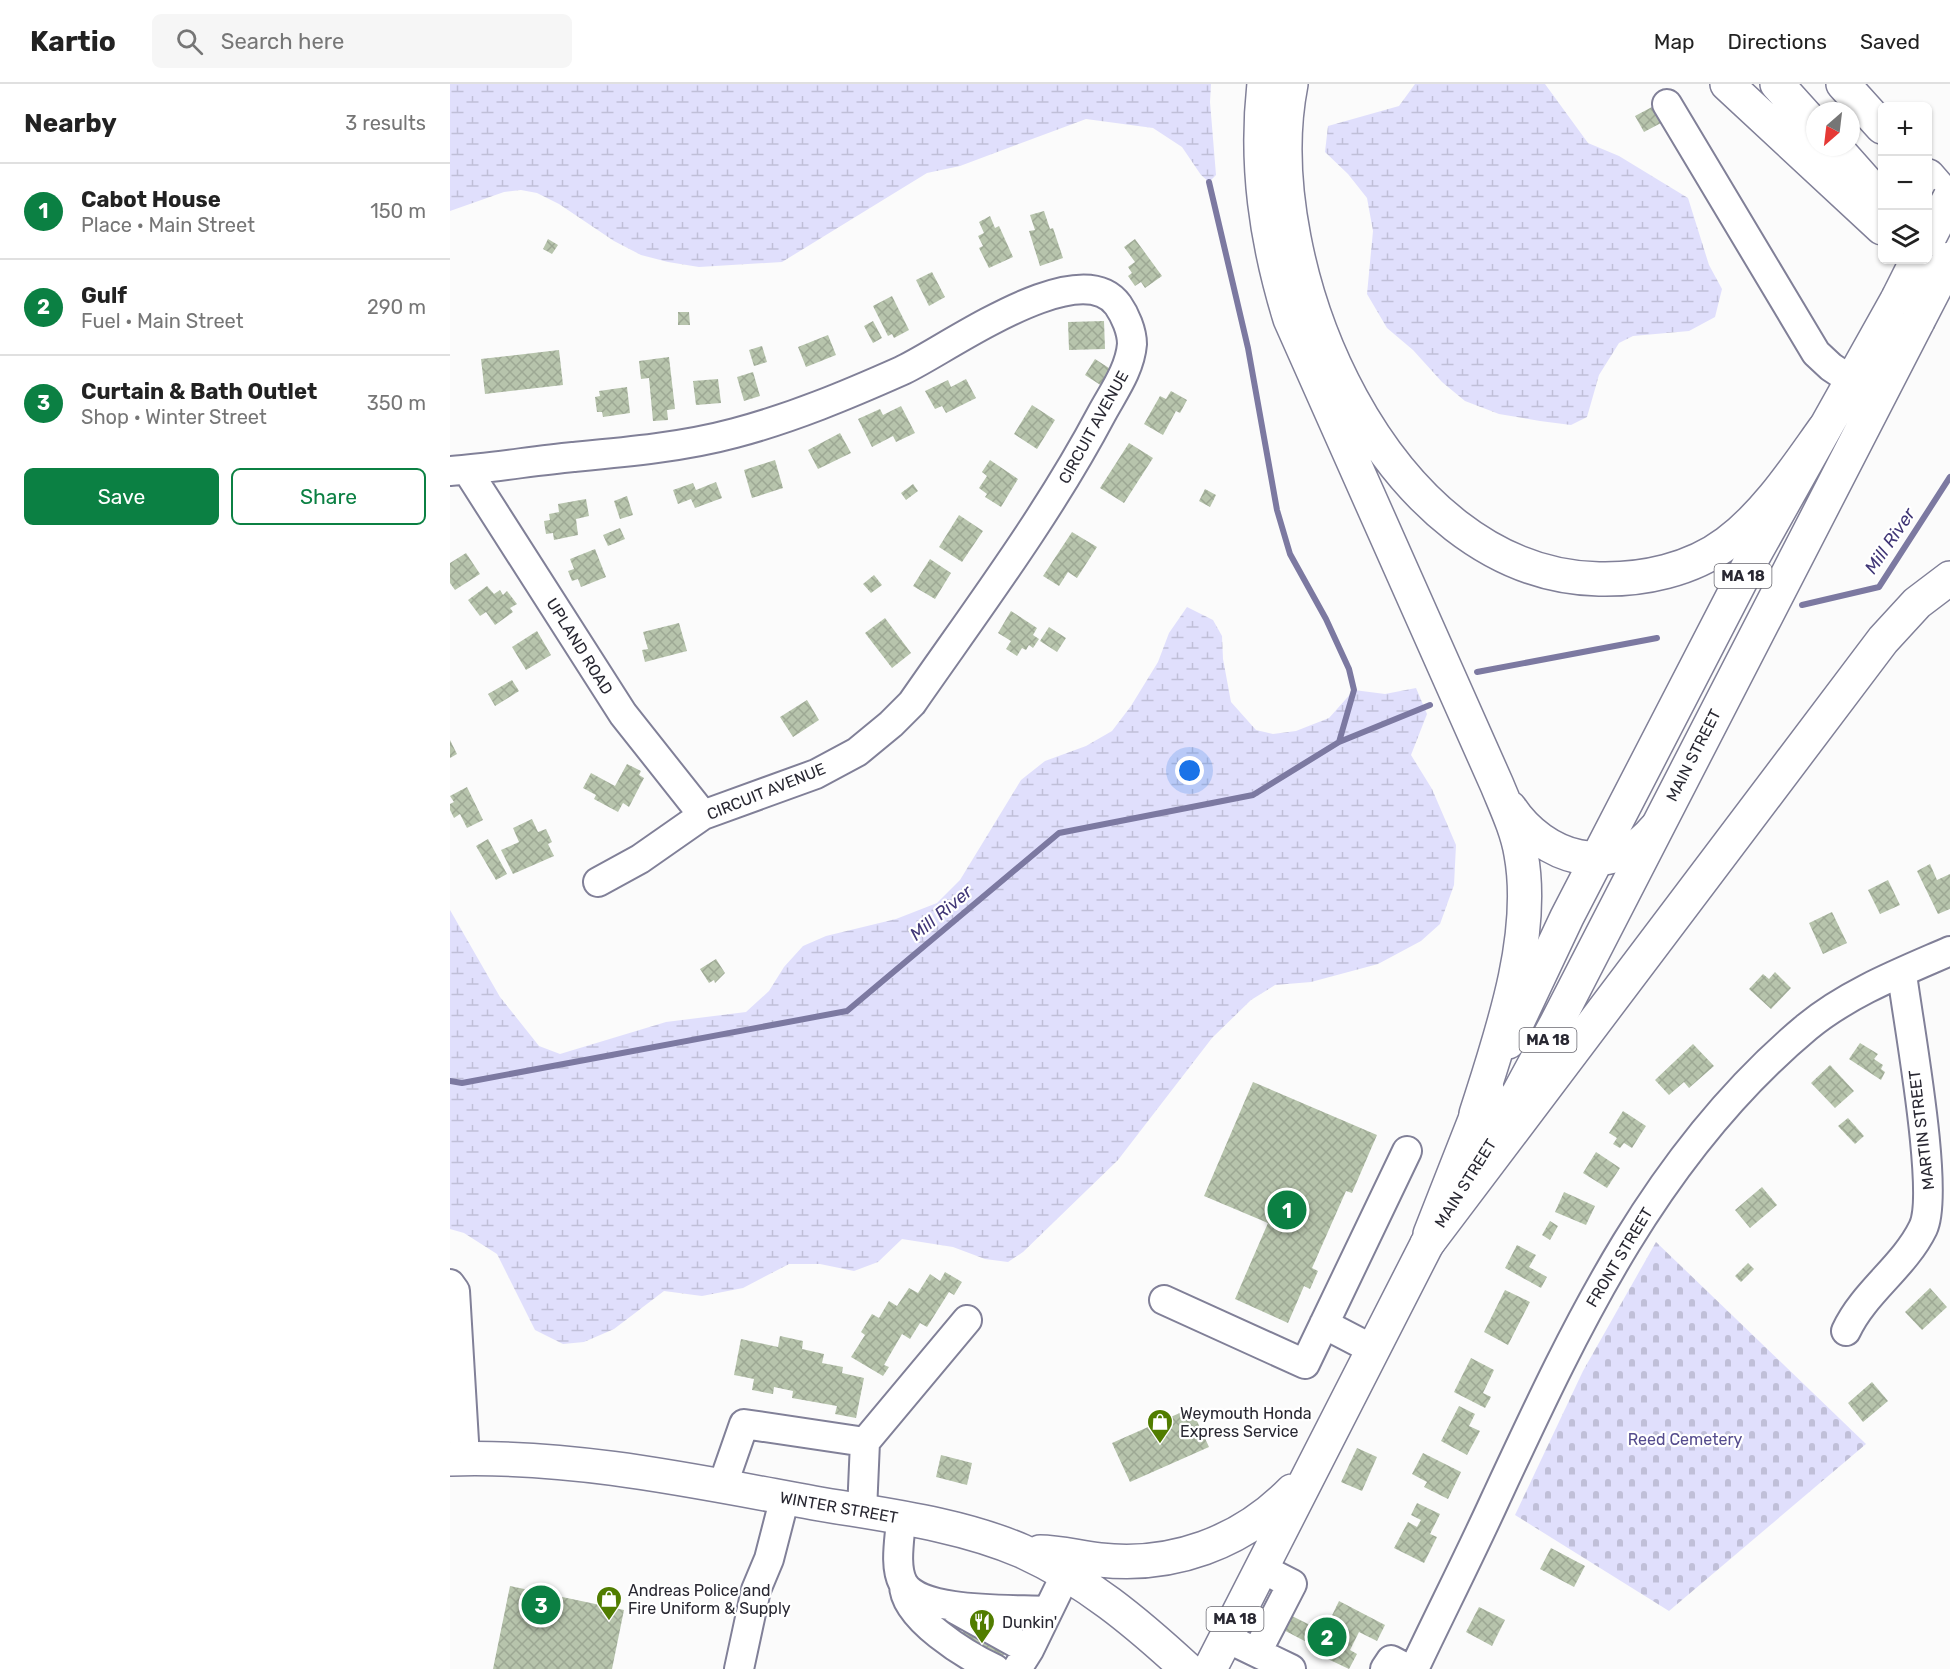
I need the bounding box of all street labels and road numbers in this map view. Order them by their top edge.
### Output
street label: CIRCUIT AVENUE [1055,367,1132,487]
road number: MA 18 [1714,564,1772,588]
street label: UPLAND ROAD [542,595,617,698]
street label: MAIN STREET [1662,706,1725,805]
street label: CIRCUIT AVENUE [704,759,828,824]
road number: MA 18 [1520,1028,1576,1052]
street label: MARTIN STREET [1905,1069,1938,1191]
street label: MAIN STREET [1431,1135,1500,1231]
street label: FRONT STREET [1582,1204,1657,1310]
street label: WINTER STREET [778,1488,900,1527]
road number: MA 18 [1206,1607,1264,1631]

